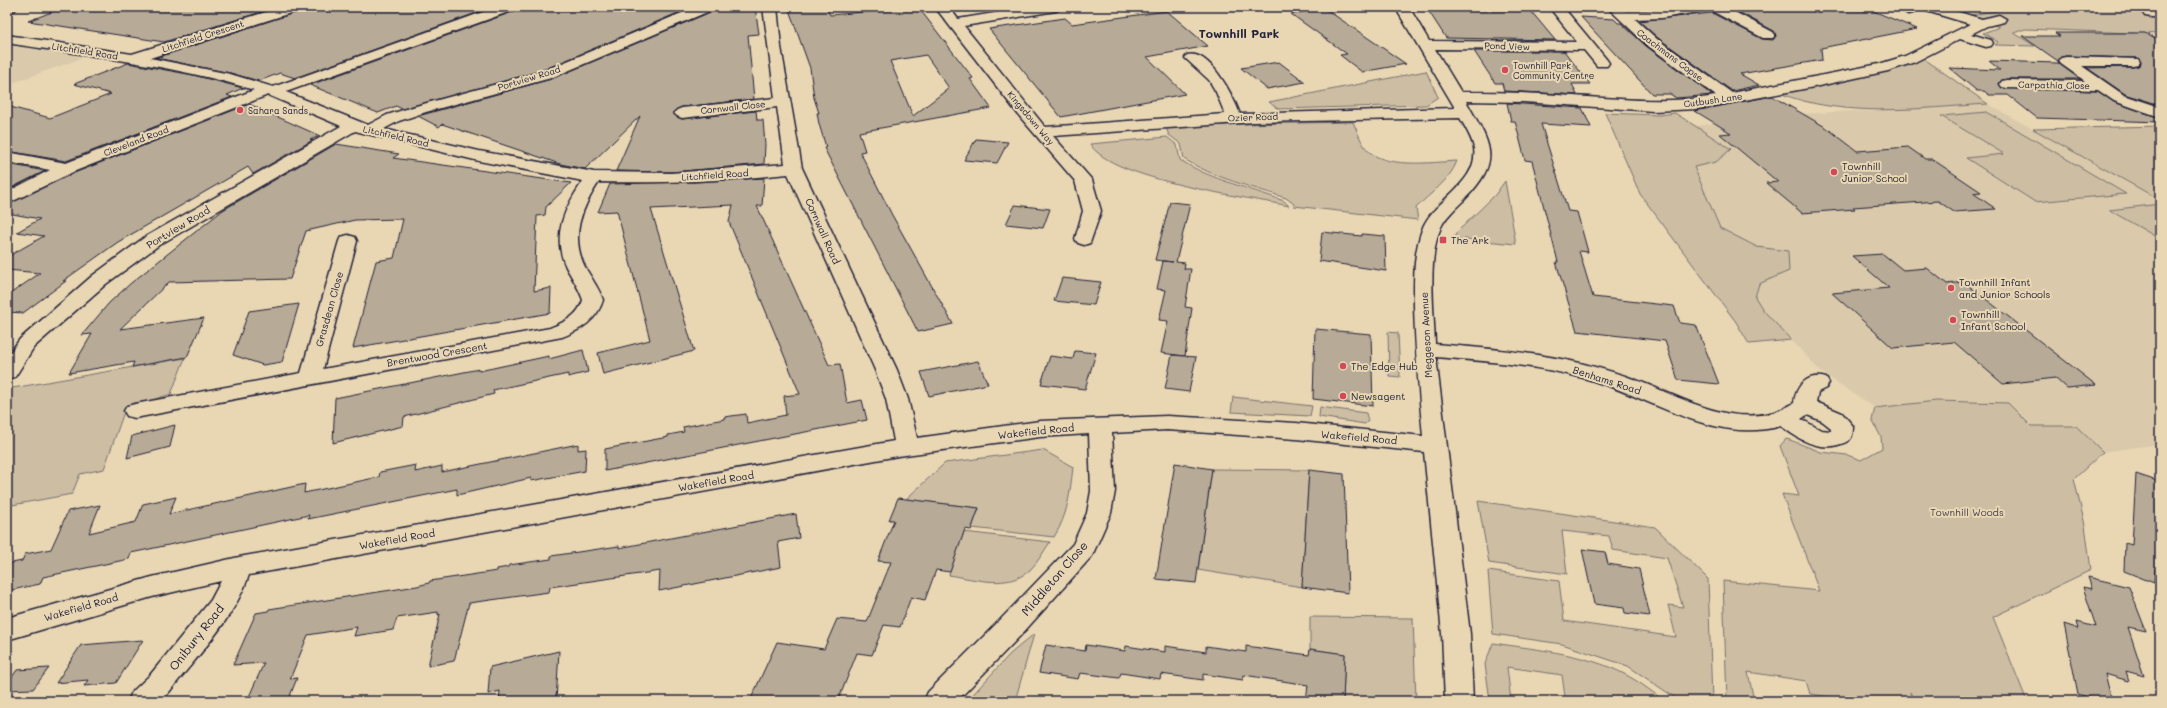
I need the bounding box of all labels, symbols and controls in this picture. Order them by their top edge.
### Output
street label: Litchfield Crescent [161,18,245,54]
district label: Townhill Park [1199,25,1279,41]
street label: Coachmans Copse [1635,27,1705,83]
street label: Litchfield Road [51,40,119,62]
street label: Pond View [1484,40,1530,52]
place label: Townhill Park Community Centre [1513,60,1594,81]
street label: Portview Road [496,63,562,93]
marker: Townhill Park Community Centre [1500,65,1510,75]
street label: Carpathia Close [2018,79,2090,91]
street label: Kingsdown Way [1005,89,1057,147]
street label: Cutbush Lane [1683,90,1743,110]
street label: Cornwall Close [700,98,766,116]
marker: Sahara Sands [235,105,245,115]
place label: Sahara Sands [248,105,308,116]
street label: Ozier Road [1228,111,1279,123]
street label: Cleveland Road [102,123,170,158]
street label: Litchfield Road [362,123,430,149]
place label: Townhill Junior School [1842,159,1907,185]
street label: Litchfield Road [681,167,749,183]
marker: Townhill Junior School [1829,167,1839,177]
street label: Cornwall Road [802,196,844,266]
street label: Portview Road [144,202,212,252]
place label: The Ark [1451,233,1489,247]
marker: The Ark [1438,235,1448,245]
street label: Grasdean Close [312,270,346,348]
place label: Townhill Infant and Junior Schools [1959,275,2051,301]
marker: Townhill Infant and Junior Schools [1946,283,1956,293]
street label: Meggeson Avenue [1417,292,1435,378]
place label: Townhill Infant School [1961,307,2026,333]
marker: Townhill Infant School [1948,315,1958,325]
street label: Brentwood Crescent [386,338,488,370]
place label: The Edge Hub [1351,359,1418,373]
marker: The Edge Hub [1338,361,1348,371]
street label: Benhams Road [1571,362,1643,398]
place label: Newsagent [1351,389,1405,403]
marker: Newsagent [1338,391,1348,401]
street label: Wakefield Road [997,420,1075,442]
street label: Wakefield Road [1320,427,1398,447]
street label: Wakefield Road [677,467,755,495]
park label: Townhill Woods [1930,505,2004,519]
street label: Wakefield Road [358,525,436,553]
street label: Middleton Close [1017,537,1091,619]
street label: Wakefield Road [42,590,120,624]
street label: Onibury Road [165,600,227,673]

